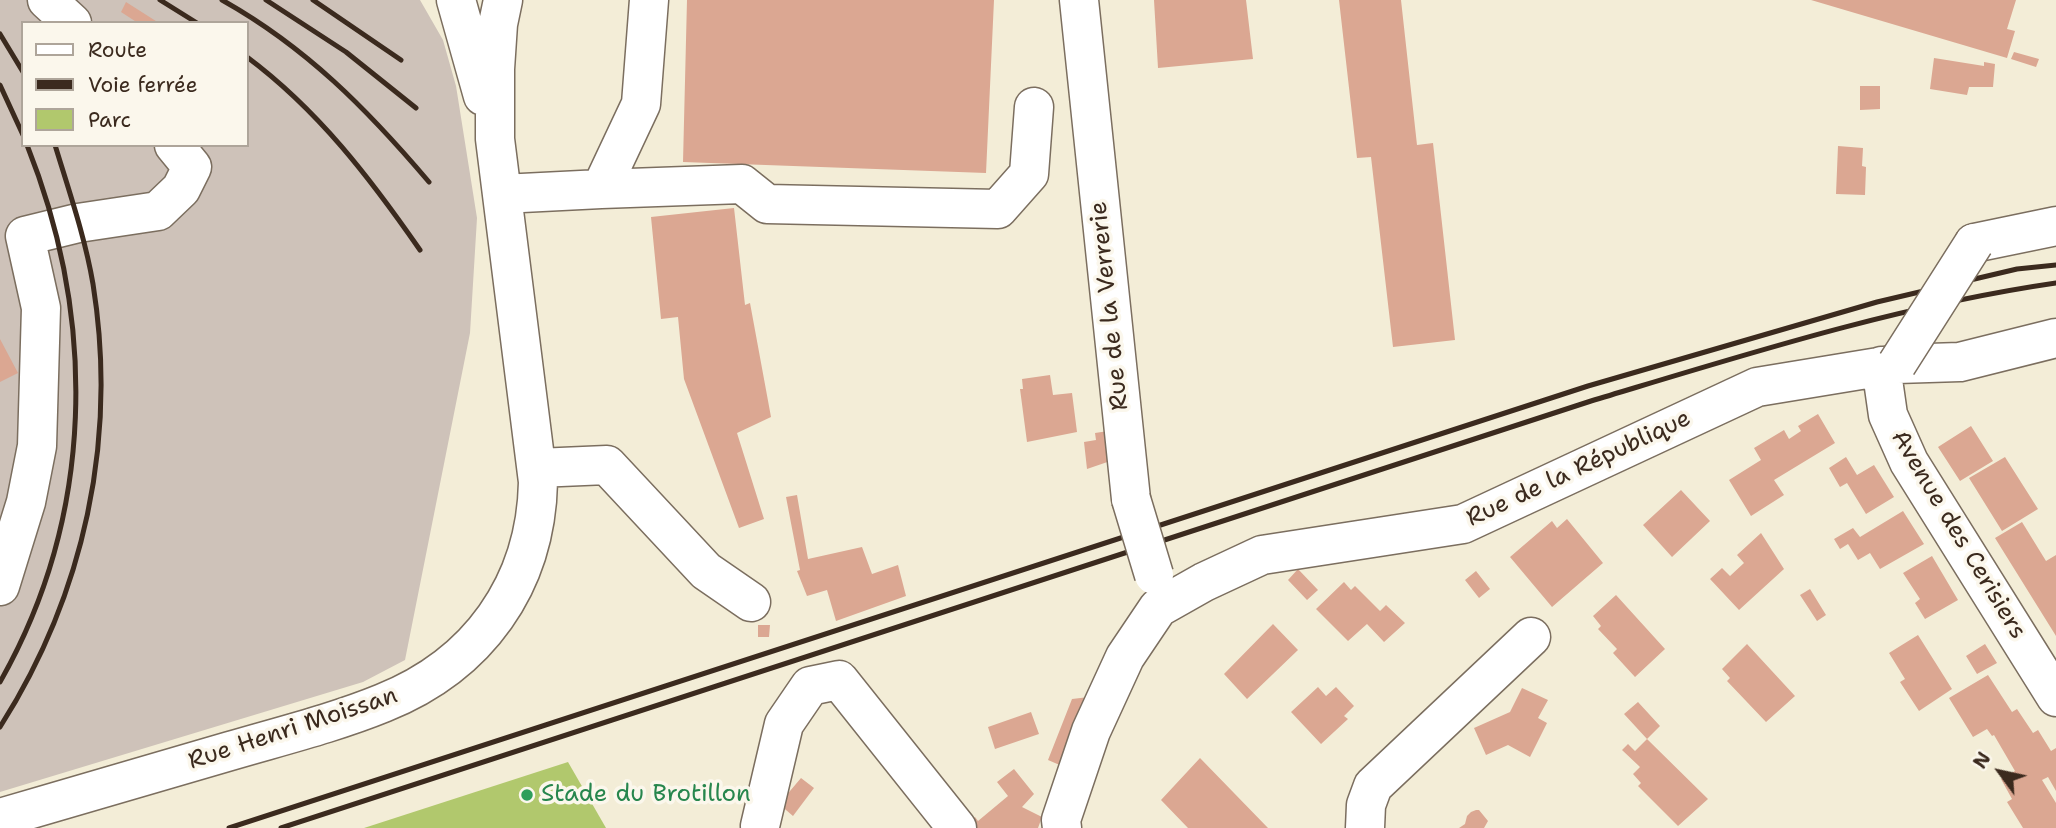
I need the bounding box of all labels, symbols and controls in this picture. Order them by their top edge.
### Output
legend [21,21,248,147]
text: Route [88,36,147,64]
text: Voie ferrée [88,71,198,99]
text: Parc [88,106,131,134]
street label: Rue de la Verrerie [1085,200,1135,412]
street label: Rue de la République [1462,404,1696,534]
street label: Avenue des Cerisiers [1884,425,2032,645]
street label: Rue Henri Moissan [185,682,401,776]
north arrow [1965,737,2035,807]
text: N [1967,747,1997,773]
place label: Stade du Brotillon [541,781,751,809]
marker: Stade du Brotillon [519,787,535,803]

